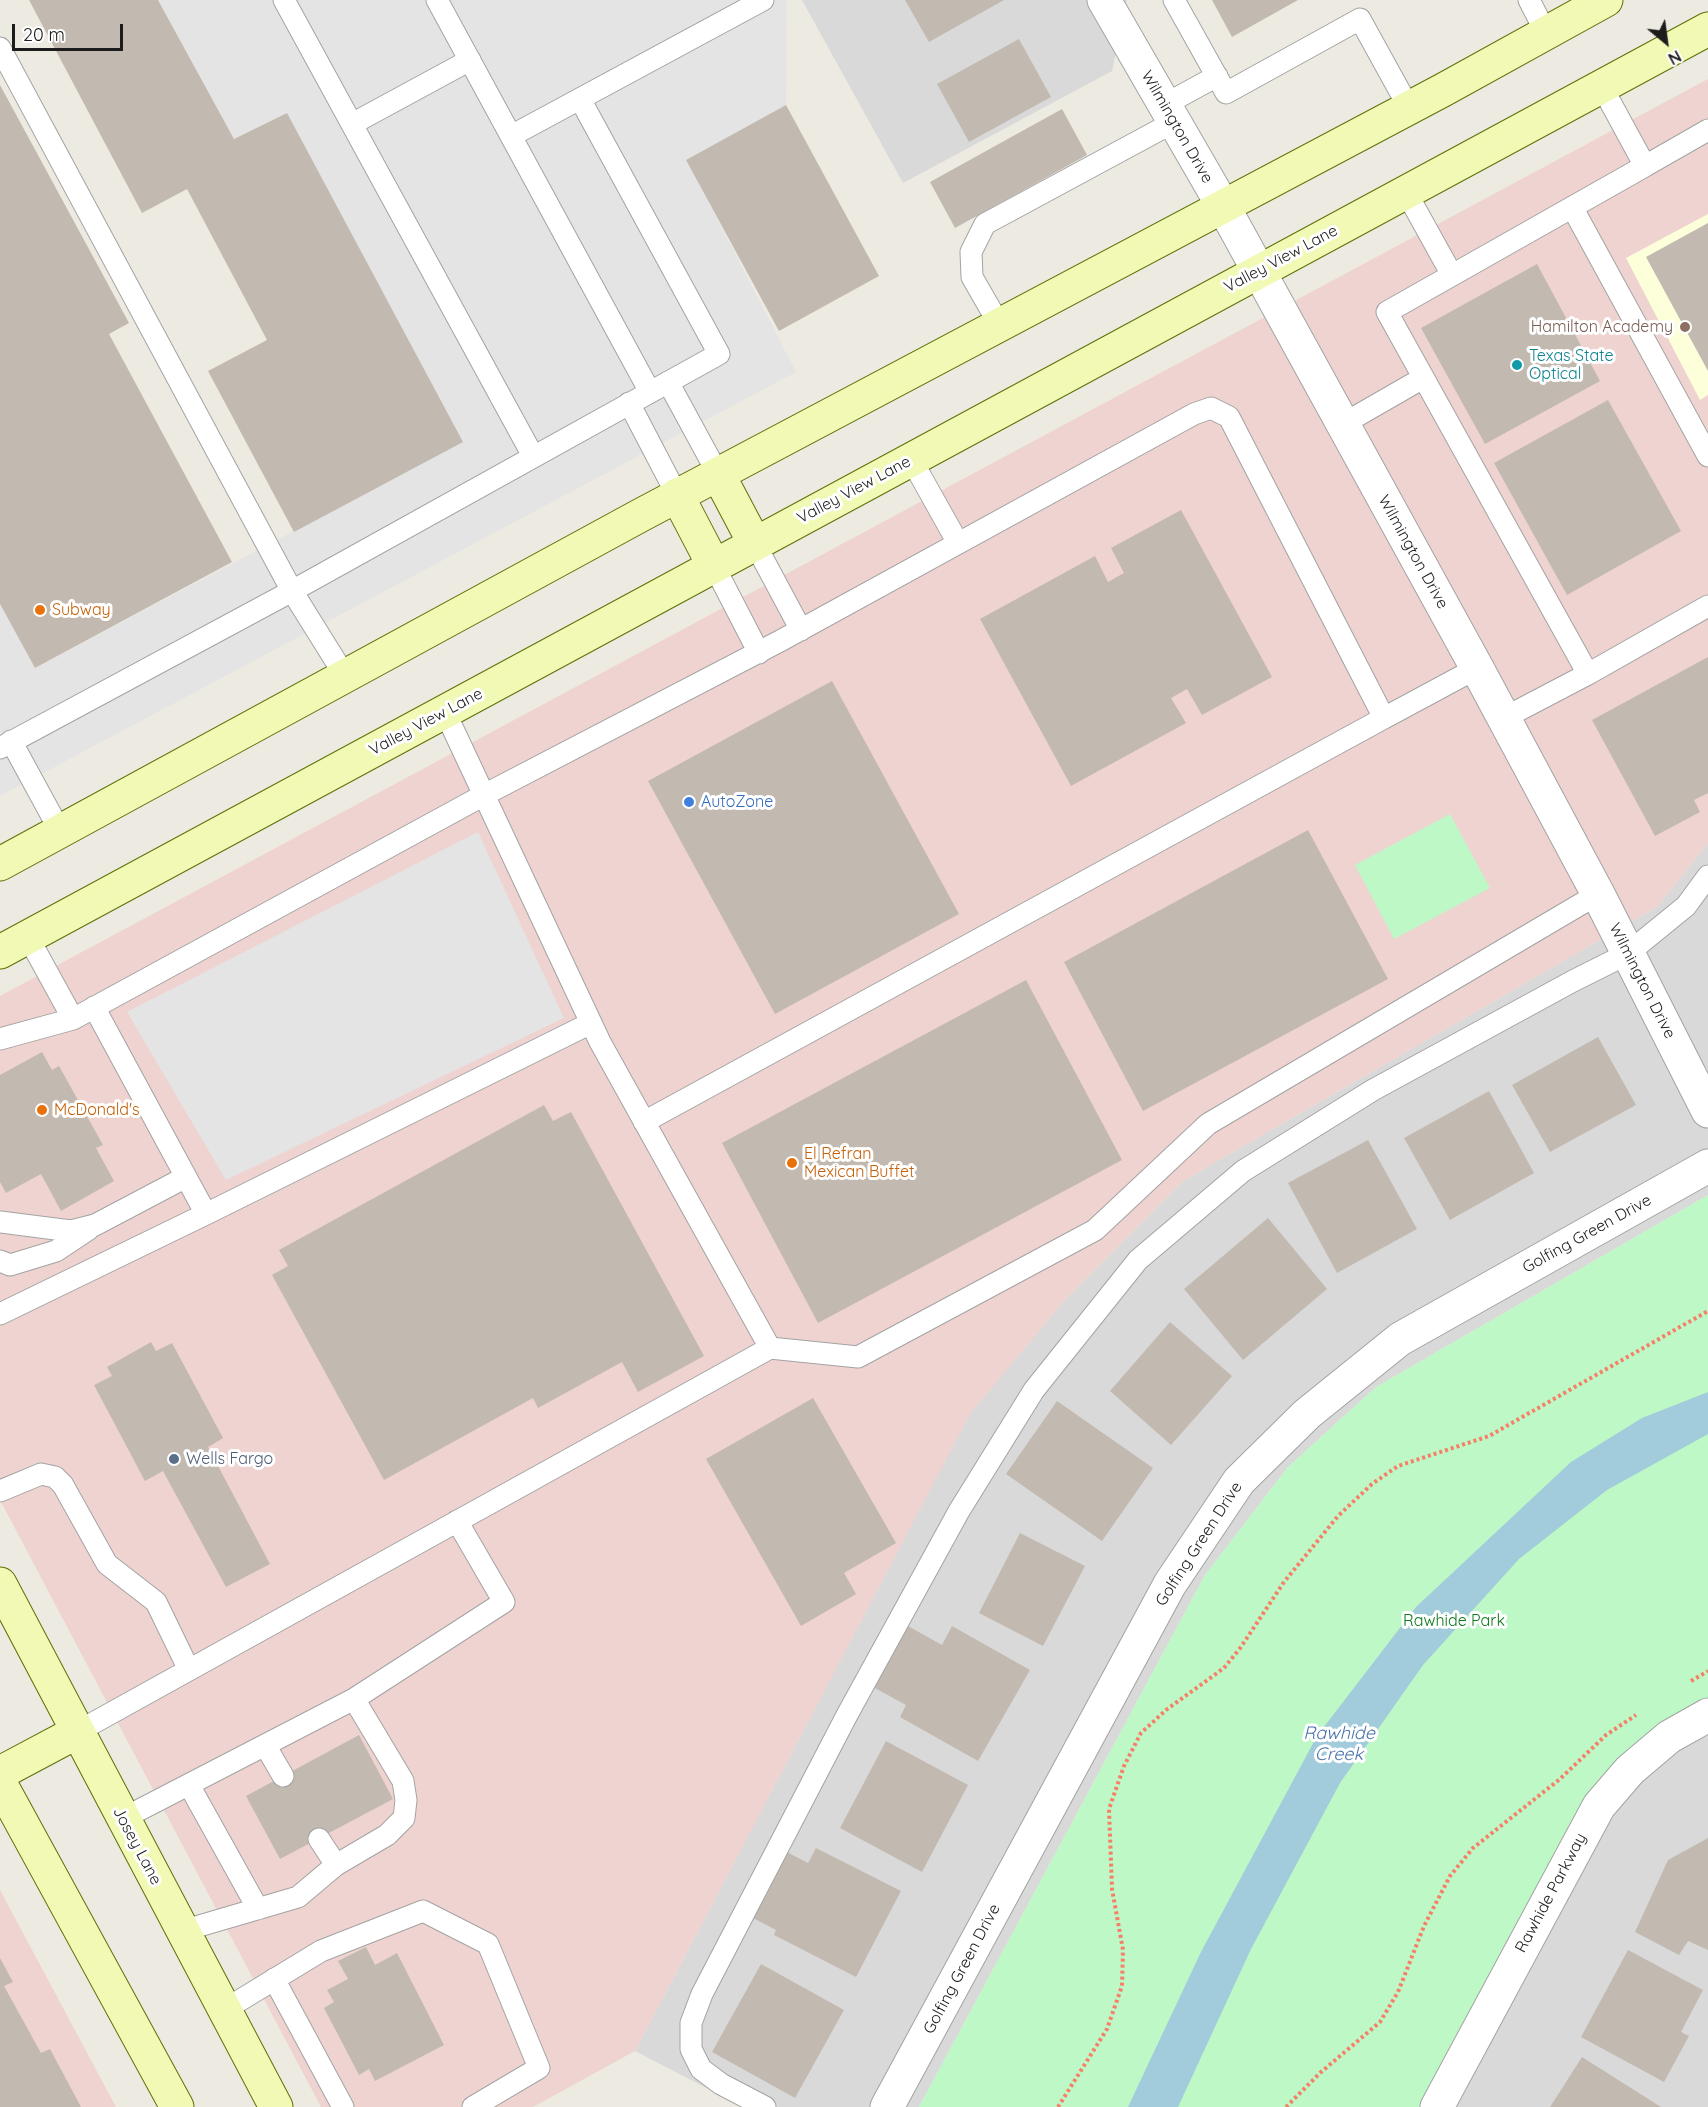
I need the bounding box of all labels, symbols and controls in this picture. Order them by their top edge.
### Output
scale bar [15,12,126,50]
north arrow [1636,12,1696,72]
text: 20 m [23,23,65,46]
text: N [1665,46,1685,69]
street label: Wilmington Drive [1137,67,1217,187]
street label: Valley View Lane [1221,221,1341,297]
place label: Hamilton Academy [1531,317,1673,337]
marker: Hamilton Academy [1678,320,1692,334]
place label: Texas State Optical [1529,346,1613,384]
marker: Texas State Optical [1510,358,1524,372]
street label: Valley View Lane [794,452,914,528]
street label: Wilmington Drive [1374,492,1452,612]
place label: Subway [52,600,111,620]
marker: Subway [33,603,47,617]
street label: Valley View Lane [366,684,486,760]
place label: AutoZone [701,792,773,812]
marker: AutoZone [682,795,696,809]
street label: Wilmington Drive [1605,920,1679,1042]
place label: McDonald's [54,1100,140,1120]
marker: McDonald's [35,1103,49,1117]
place label: El Refran Mexican Buffet [804,1144,914,1182]
marker: El Refran Mexican Buffet [785,1156,799,1170]
street label: Golfing Green Drive [1519,1191,1655,1277]
place label: Wells Fargo [186,1449,273,1469]
marker: Wells Fargo [167,1452,181,1466]
street label: Golfing Green Drive [1152,1478,1246,1610]
park label: Rawhide Park [1403,1611,1505,1631]
water label: Rawhide Creek [1303,1723,1375,1766]
street label: Josey Lane [109,1804,165,1888]
street label: Rawhide Parkway [1511,1830,1591,1956]
street label: Golfing Green Drive [920,1901,1004,2037]

